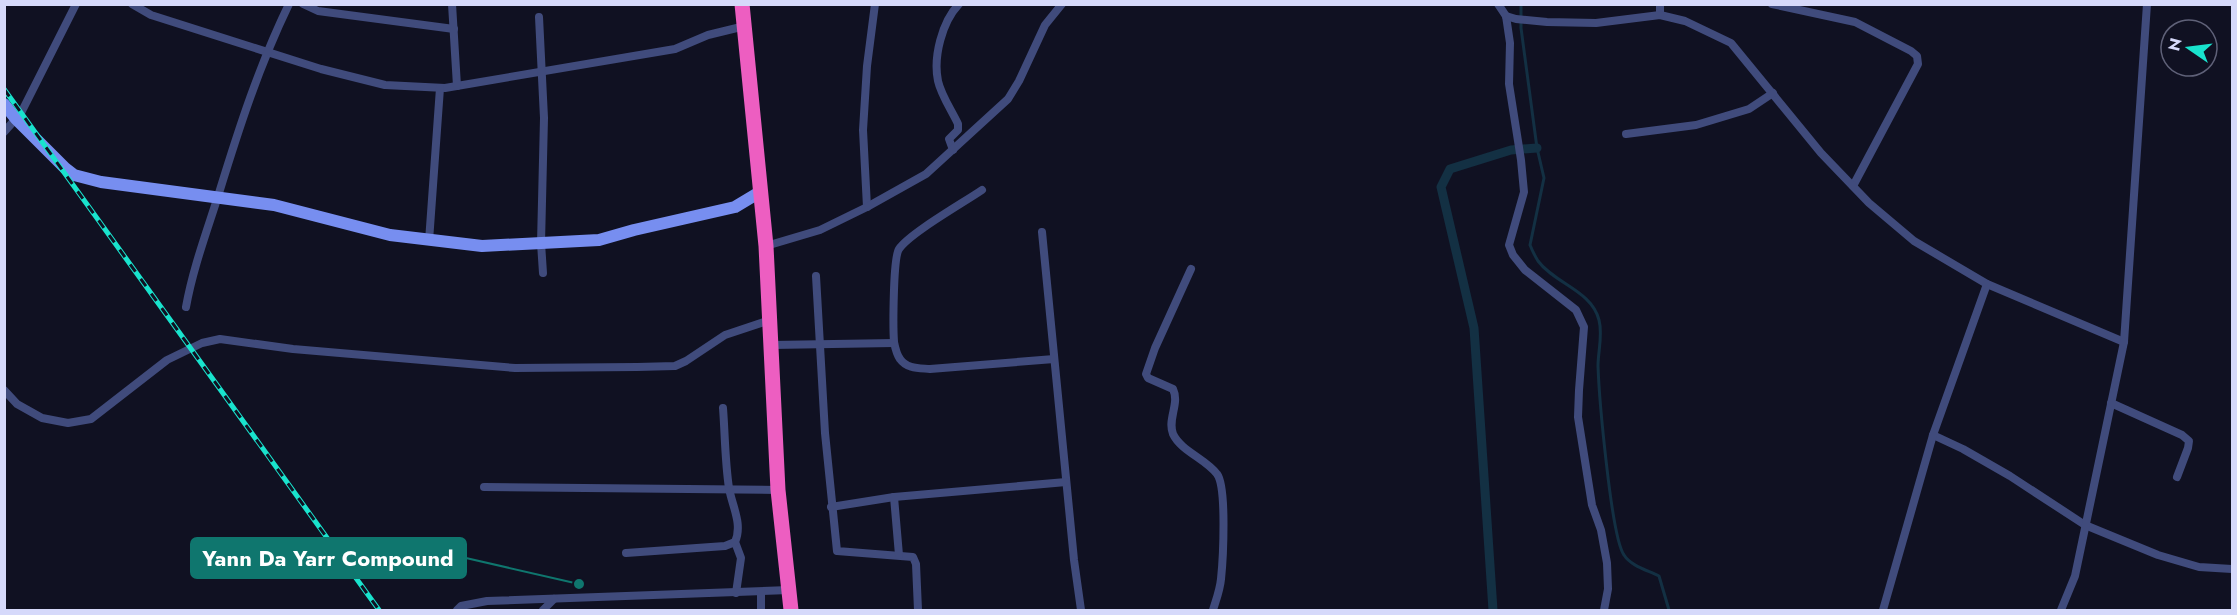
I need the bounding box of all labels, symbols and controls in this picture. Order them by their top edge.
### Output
north arrow [2159,18,2219,78]
text: N [2162,36,2188,53]
callout: Yann Da Yarr Compound [191,538,466,578]
text: Yann Da Yarr Compound [201,542,454,574]

